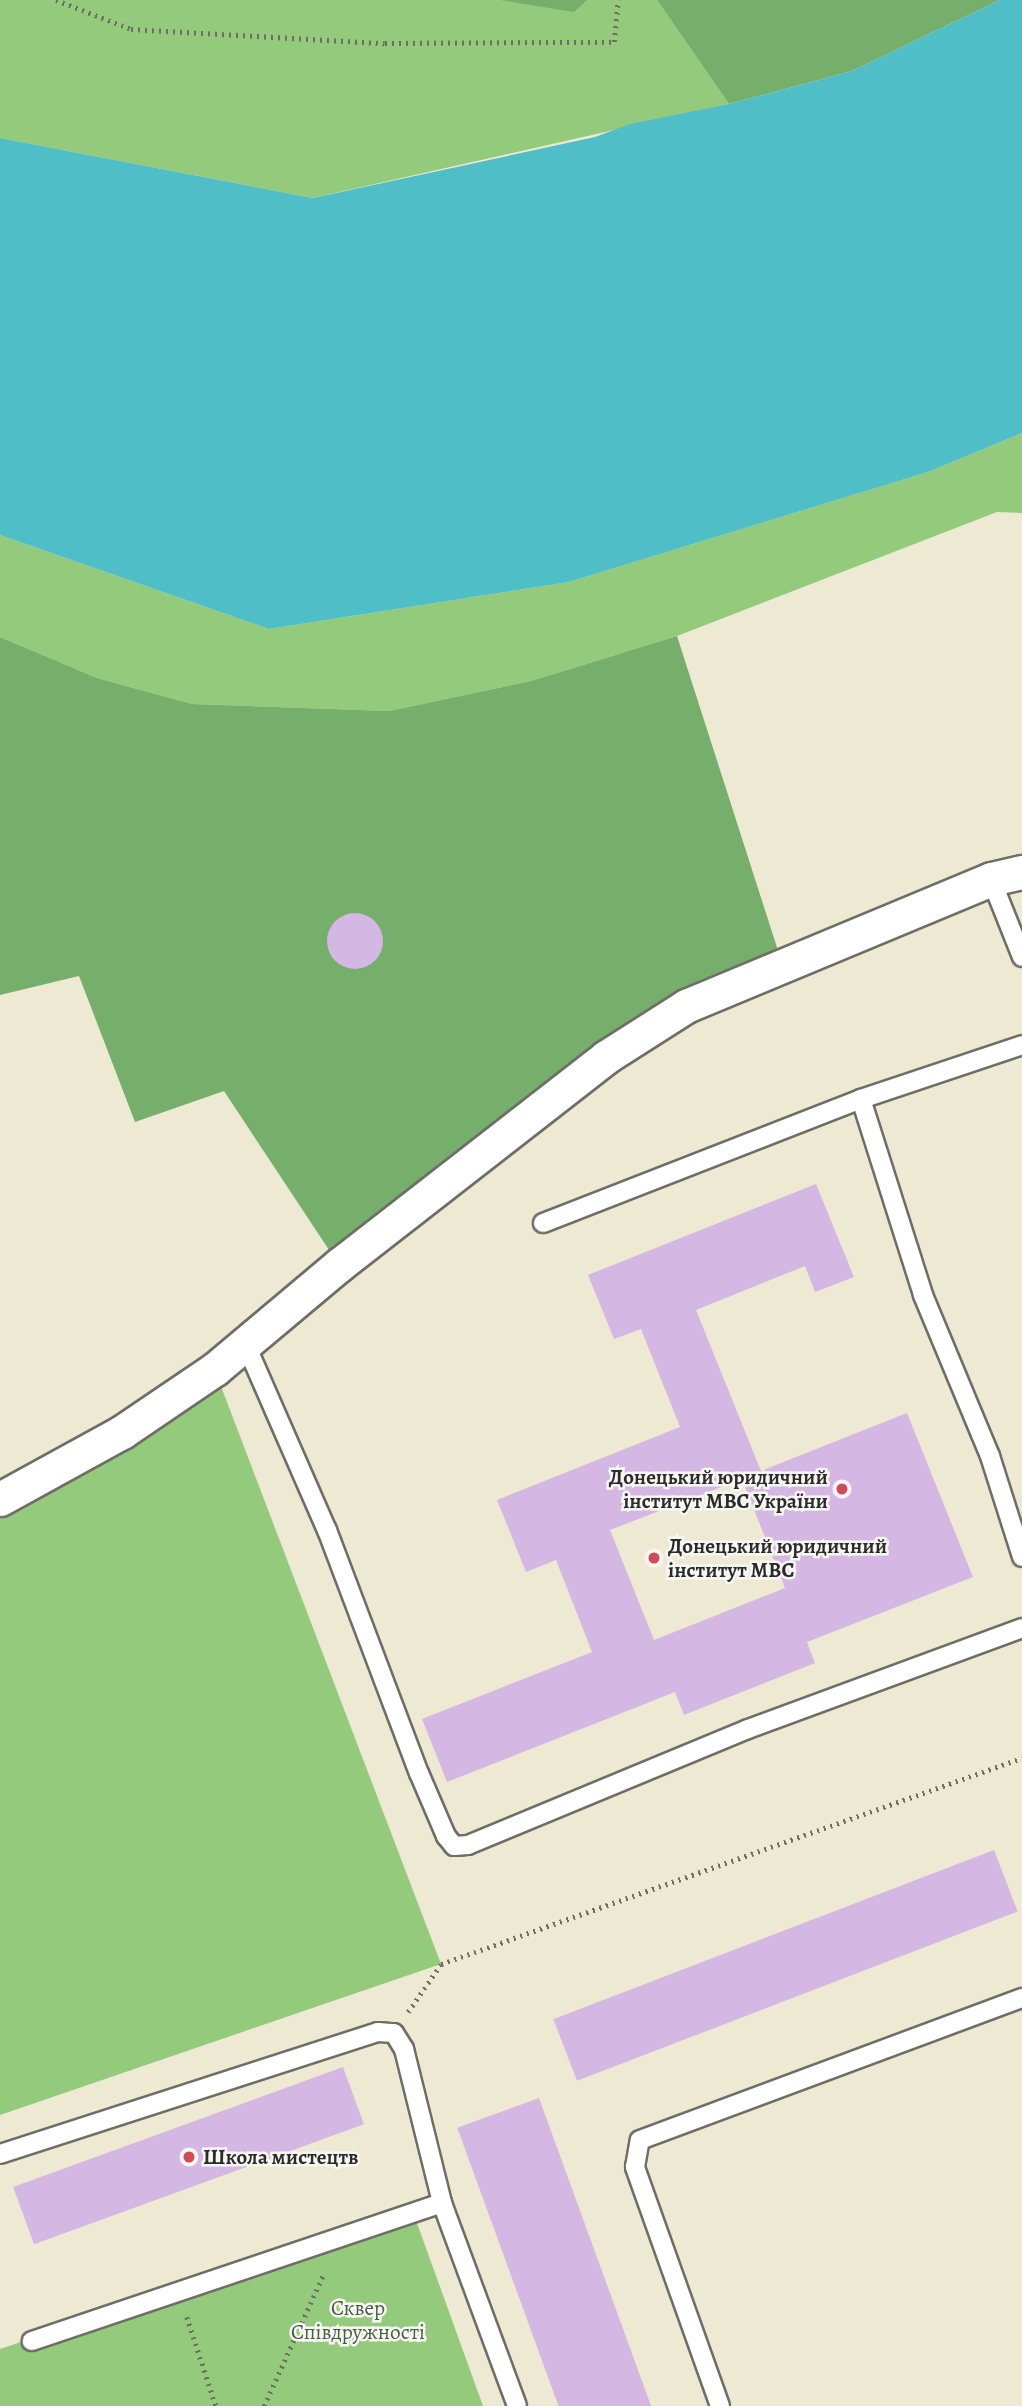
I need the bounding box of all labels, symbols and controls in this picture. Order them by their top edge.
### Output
place label: Донецький юридичний інститут МВС України [609,1464,828,1514]
marker: Донецький юридичний інститут МВС України [834,1481,850,1497]
place label: Донецький юридичний інститут МВС [668,1533,887,1583]
marker: Донецький юридичний інститут МВС [646,1550,662,1566]
place label: Школа мистецтв [203,2144,358,2170]
marker: Школа мистецтв [181,2149,197,2165]
park label: Сквер Співдружності [291,2295,425,2345]

